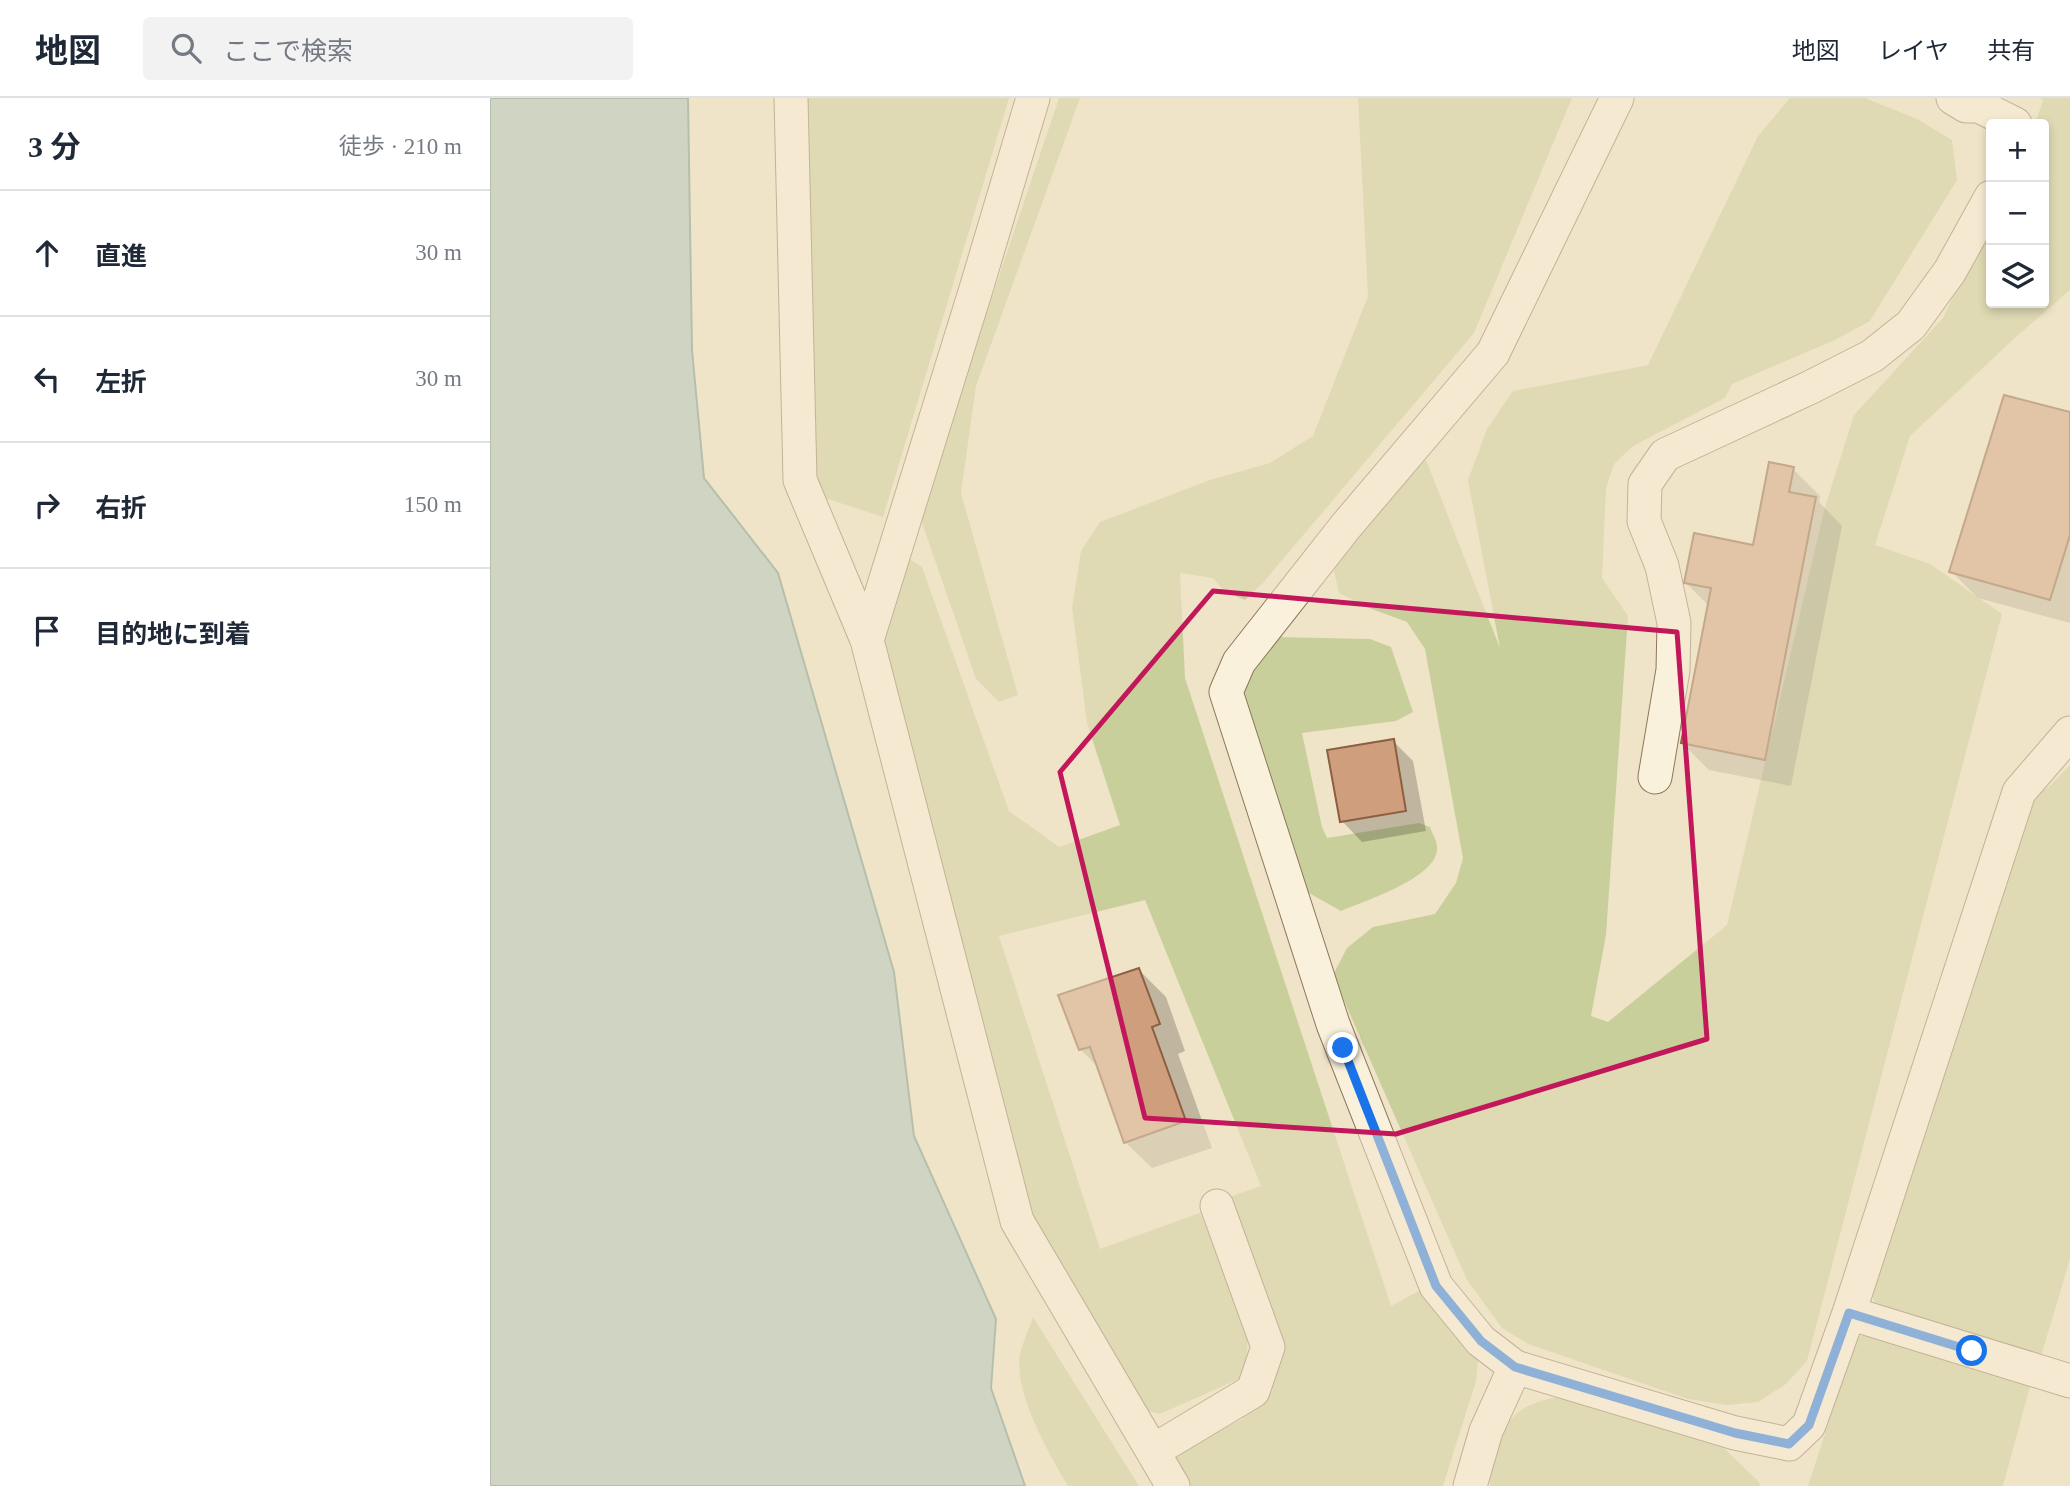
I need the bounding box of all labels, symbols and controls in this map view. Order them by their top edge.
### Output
search box [143,17,633,80]
icon: search [167,29,205,67]
text: 地図 [35,33,101,69]
text: ここで検索 [223,37,353,66]
text: 地図 [1792,38,1840,64]
text: レイヤ [1878,38,1949,64]
text: 共有 [1987,38,2035,64]
map controls [1986,119,2049,308]
button: + [1986,119,2049,182]
text: 3 分 [28,130,81,163]
text: 徒歩 · 210 m [339,134,462,159]
button: − [1986,182,2049,245]
icon: ahead [28,234,66,272]
text: 30 m [415,240,462,265]
text: 直進 [95,242,147,271]
button: layers [1986,245,2049,308]
icon: left [28,360,66,398]
text: 30 m [415,366,462,391]
text: 左折 [95,368,147,397]
icon: right [28,486,66,524]
text: 150 m [404,492,462,517]
text: 右折 [95,494,147,523]
icon: arrive [28,612,66,650]
text: 目的地に到着 [95,620,251,649]
route end [1327,1032,1358,1063]
route start [1956,1335,1987,1366]

